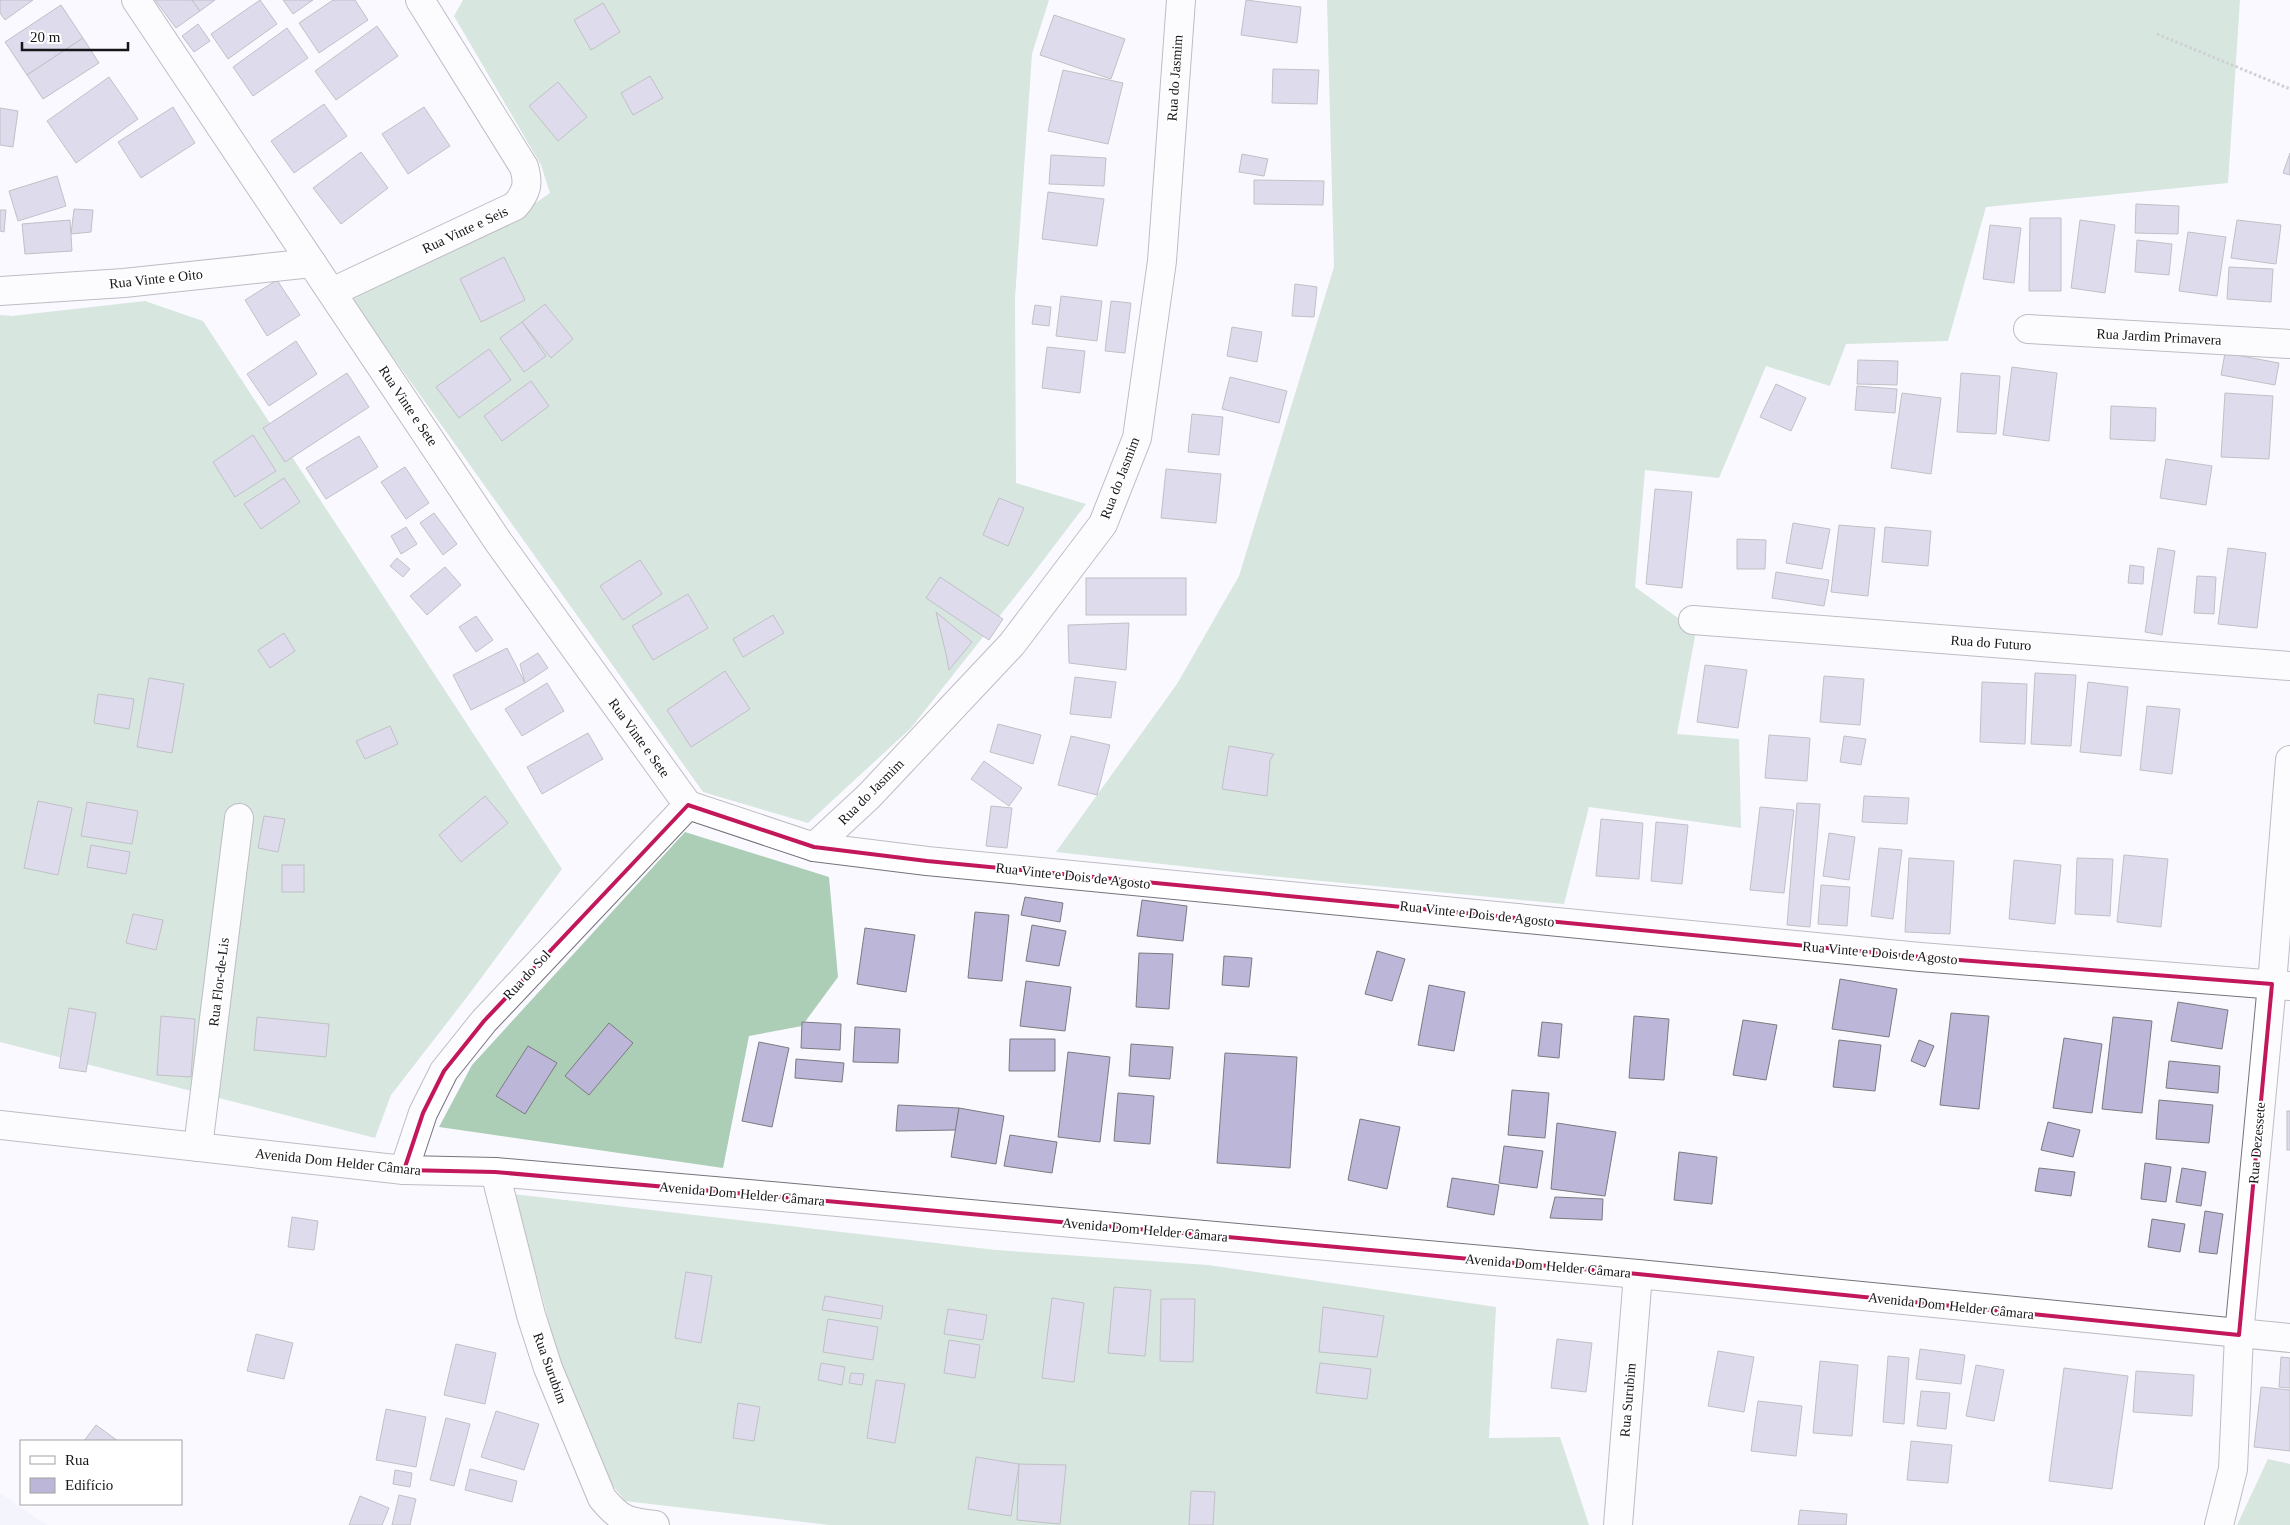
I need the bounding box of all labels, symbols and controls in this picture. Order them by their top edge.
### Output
scale bar [22,20,129,52]
text: 20 m [30,29,61,45]
street label: Rua do Jasmim [1165,34,1186,122]
street label: Rua Vinte e Seis [420,204,510,256]
street label: Rua Vinte e Oito [108,267,204,291]
street label: Rua Jardim Primavera [2096,326,2223,348]
street label: Rua Vinte e Sete [376,363,440,449]
street label: Rua do Jasmim [1098,435,1143,521]
street label: Rua do Futuro [1950,633,2032,653]
street label: Rua Vinte e Sete [605,696,673,780]
street label: Rua do Jasmim [835,756,907,828]
street label: Rua Vinte e Dois de Agosto [995,860,1151,892]
street label: Rua Vinte e Dois de Agosto [1399,898,1555,930]
street label: Rua Flor-de-Lis [206,937,232,1027]
street label: Rua Vinte e Dois de Agosto [1802,939,1958,967]
street label: Rua do Sol [500,947,554,1003]
street label: Rua Dezessete [2246,1101,2268,1185]
street label: Avenida Dom Helder Câmara [254,1146,422,1178]
street label: Avenida Dom Helder Câmara [658,1179,826,1209]
street label: Avenida Dom Helder Câmara [1061,1215,1229,1245]
street label: Avenida Dom Helder Câmara [1464,1251,1632,1281]
street label: Avenida Dom Helder Câmara [1867,1290,2035,1322]
street label: Rua Surubim [530,1331,570,1406]
street label: Rua Surubim [1617,1362,1639,1438]
legend [20,1440,182,1505]
text: Rua [65,1452,90,1468]
text: Edifício [65,1477,113,1493]

